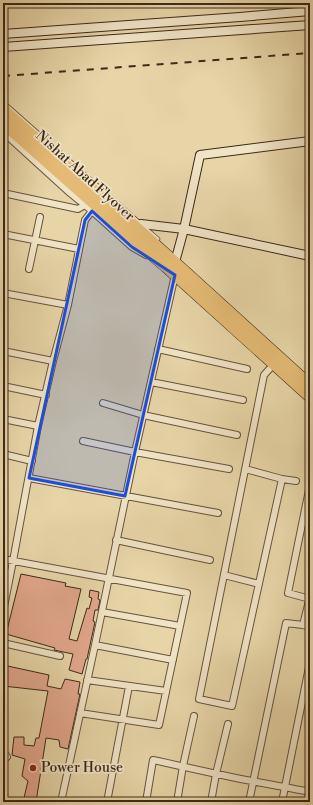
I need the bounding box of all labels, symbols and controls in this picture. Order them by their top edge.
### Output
street label: Nishat Abad Flyover [32,127,138,225]
place label: Power House [41,759,123,777]
marker: Power House [28,763,38,773]

